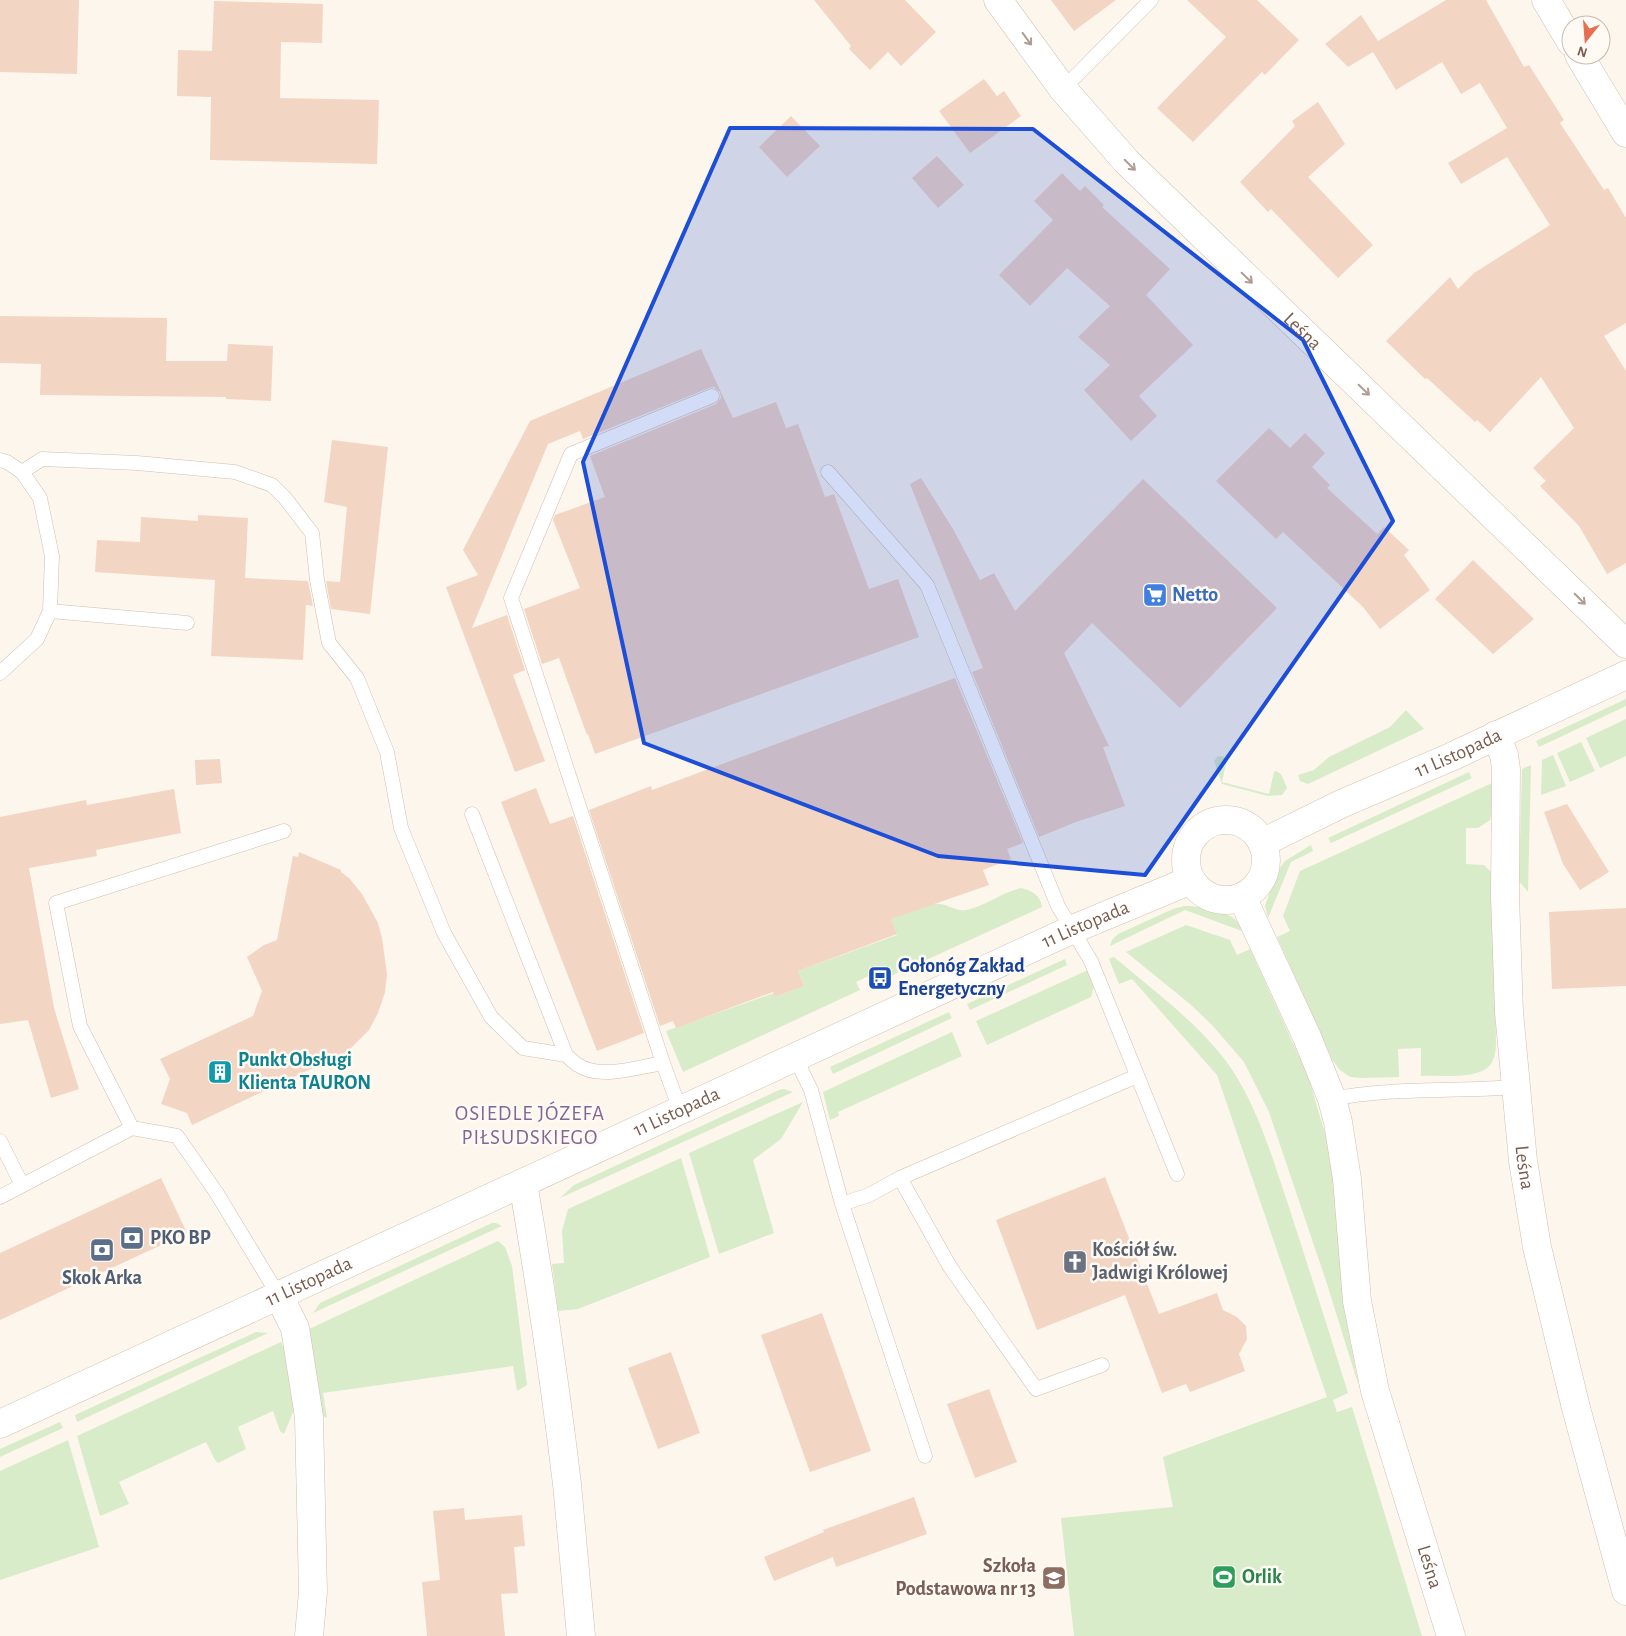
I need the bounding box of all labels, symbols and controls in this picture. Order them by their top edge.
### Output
north arrow [1561,15,1611,65]
one-way arrow [1022,32,1032,46]
text: N [1576,43,1589,60]
one-way arrow [1124,159,1136,171]
one-way arrow [1241,272,1253,284]
street label: Leśna [1279,309,1325,354]
one-way arrow [1358,384,1370,396]
supermarket icon: Netto [1142,582,1168,608]
place label: Netto [1172,585,1218,605]
one-way arrow [1574,593,1587,605]
street label: 11 Listopada [1412,725,1505,781]
street label: 11 Listopada [1039,897,1132,952]
place label: Gołonóg Zakład Energetyczny [898,956,1025,999]
bus stop icon: Gołonóg Zakład Energetyczny [867,965,893,991]
place label: Punkt Obsługi Klienta TAURON [238,1050,371,1093]
building icon: Punkt Obsługi Klienta TAURON [207,1059,233,1085]
street label: 11 Listopada [630,1083,723,1140]
district label: OSIEDLE JÓZEFA PIŁSUDSKIEGO [455,1101,605,1148]
street label: Leśna [1512,1145,1537,1191]
bank icon: PKO BP [119,1225,145,1251]
place label: PKO BP [150,1228,211,1248]
bank icon: Skok Arka [89,1237,115,1263]
place label: Kościół św. Jadwigi Królowej [1092,1240,1228,1283]
church icon: Kościół św. Jadwigi Królowej [1062,1249,1088,1275]
street label: 11 Listopada [262,1253,355,1310]
place label: Skok Arka [62,1268,142,1288]
street label: Leśna [1413,1543,1446,1591]
place label: Szkoła Podstawowa nr 13 [895,1556,1036,1599]
sports icon: Orlik [1211,1564,1237,1590]
school or university icon: Szkoła Podstawowa nr 13 [1041,1565,1067,1591]
place label: Orlik [1242,1567,1282,1587]

